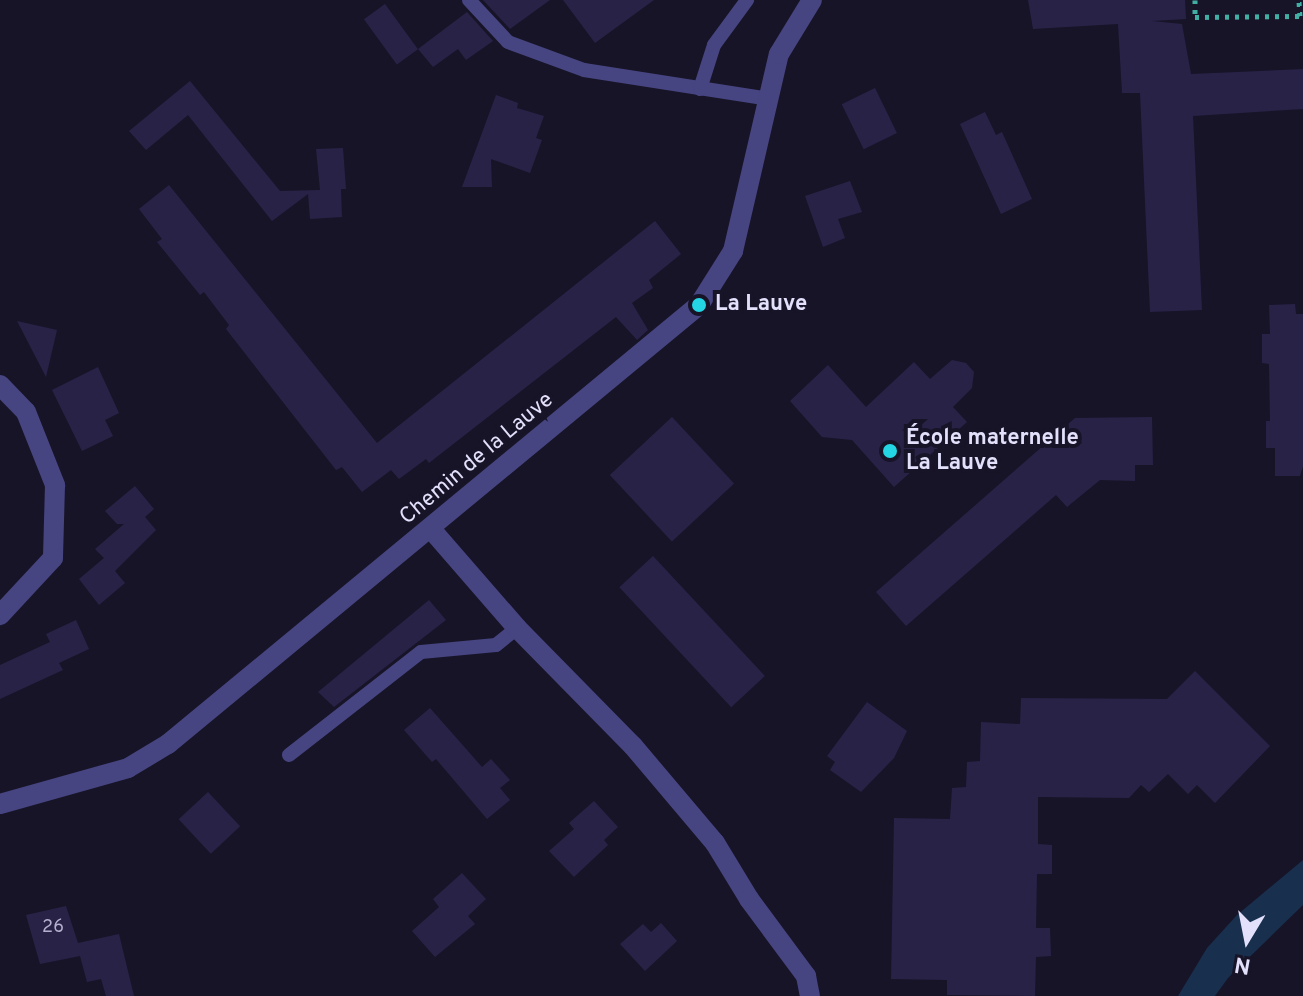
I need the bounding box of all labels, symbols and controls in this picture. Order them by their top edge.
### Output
place label: La Lauve [715,292,807,318]
marker: La Lauve [690,296,708,314]
street label: Chemin de la Lauve [395,387,559,531]
place label: École maternelle La Lauve [906,425,1079,476]
marker: École maternelle La Lauve [881,442,899,460]
north arrow [1207,900,1287,980]
house number: 26 [42,917,64,939]
text: N [1233,949,1253,979]

